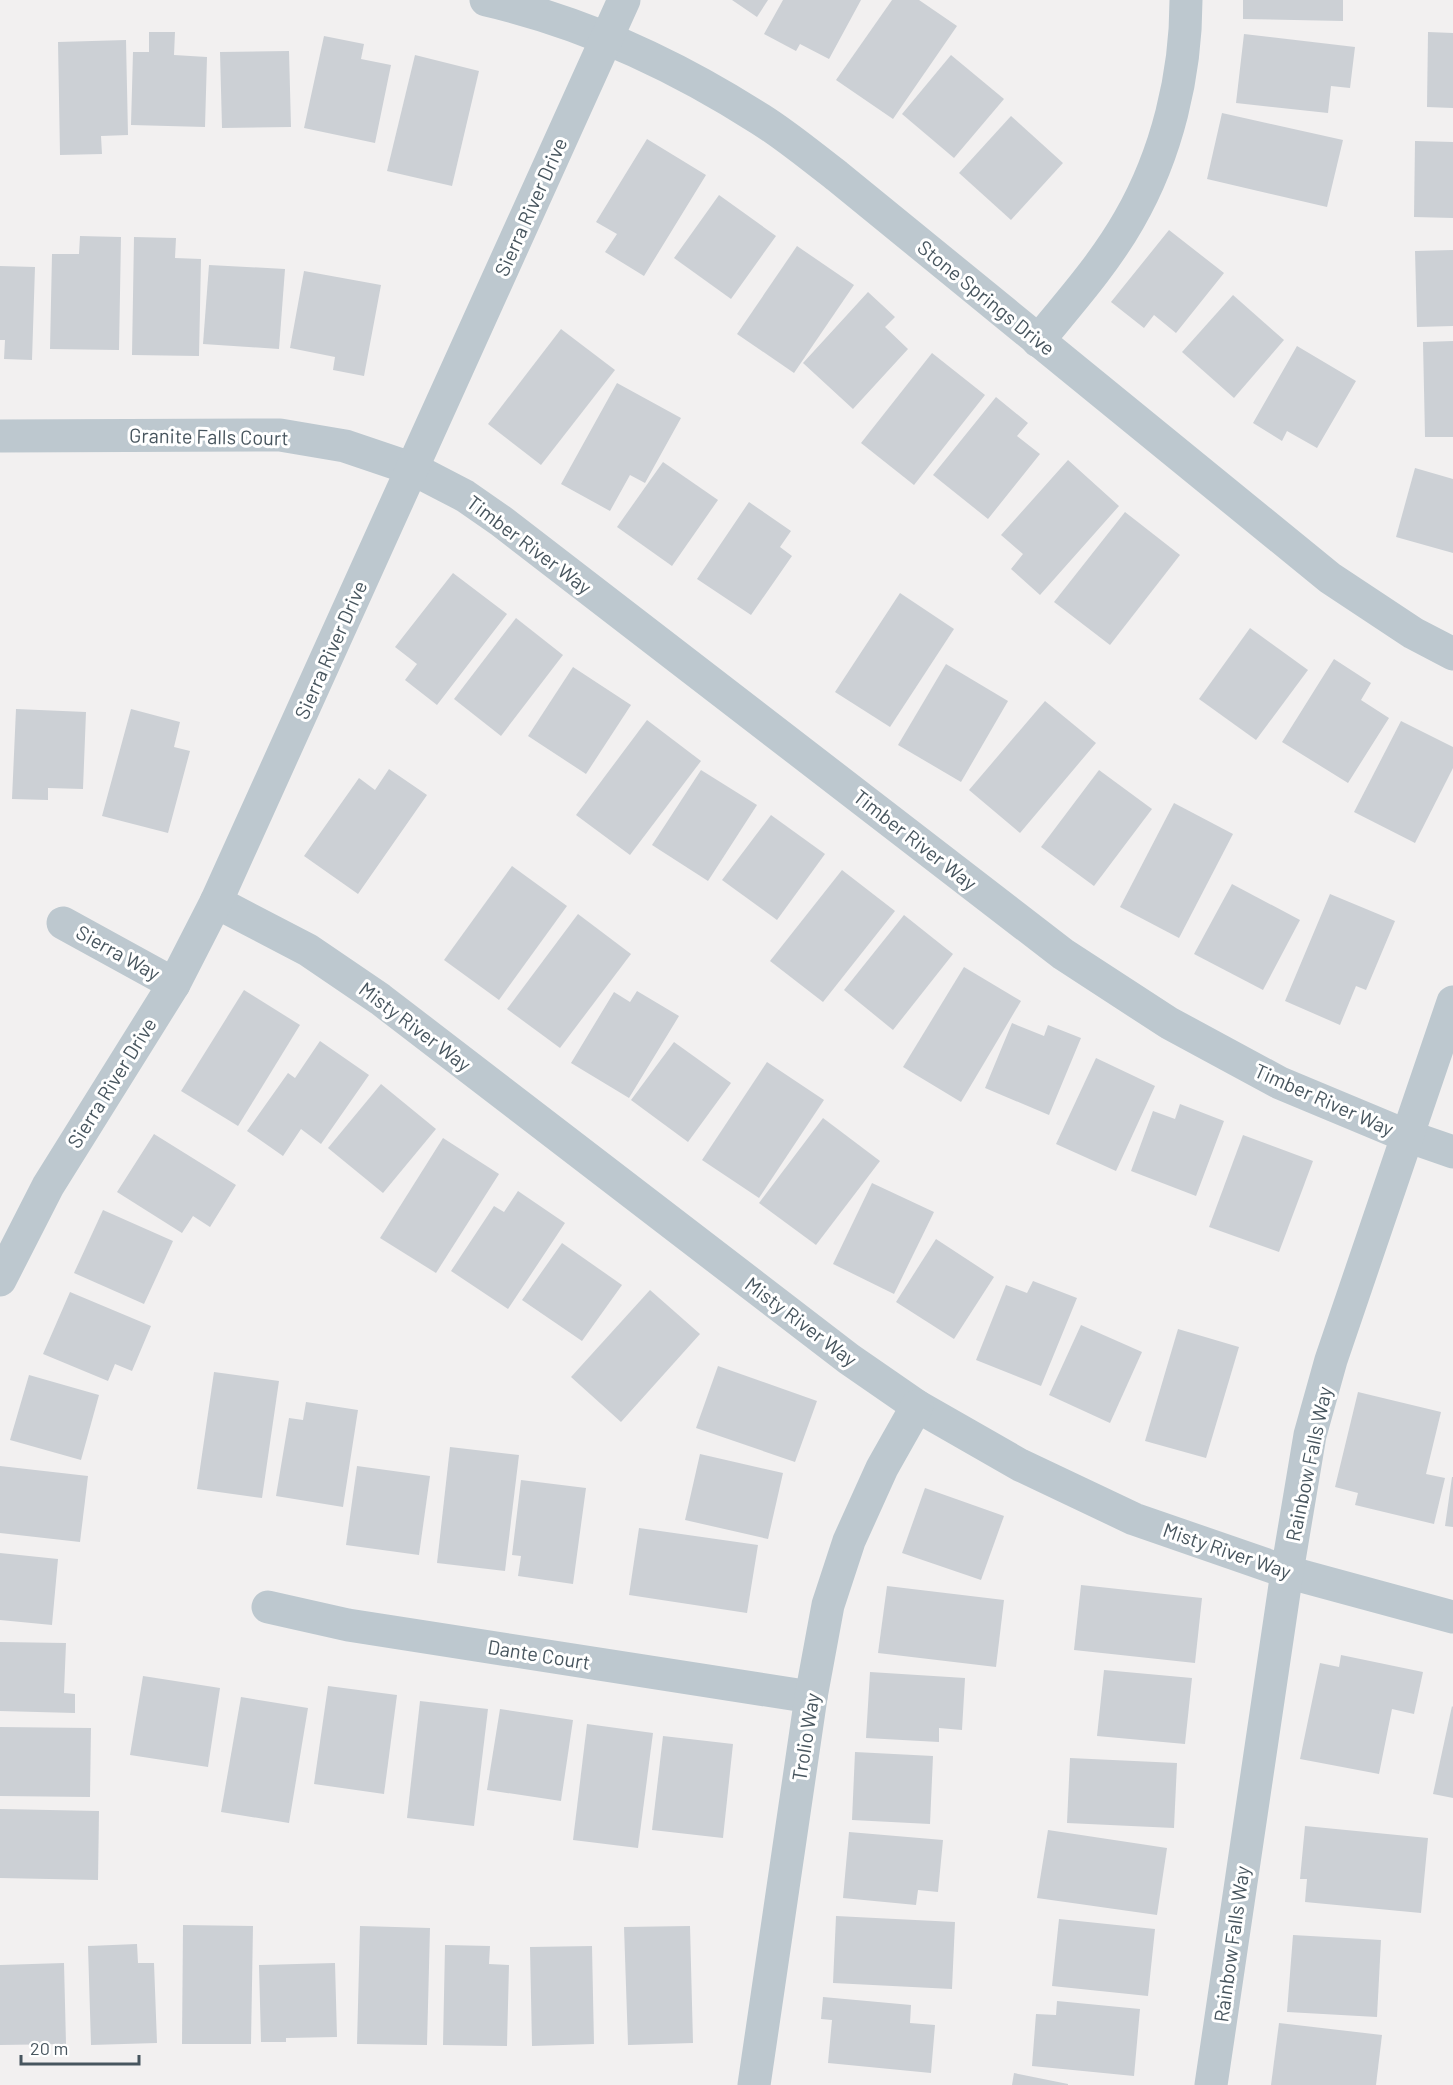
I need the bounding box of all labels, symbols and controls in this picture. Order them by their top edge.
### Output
street label: Sierra River Drive [489,134,571,280]
street label: Stone Springs Drive [913,235,1060,360]
street label: Granite Falls Court [129,423,289,449]
street label: Timber River Way [463,490,597,599]
street label: Sierra River Drive [289,577,371,723]
street label: Timber River Way [849,784,982,895]
street label: Sierra Way [72,919,165,985]
street label: Misty River Way [355,976,476,1076]
street label: Sierra River Drive [61,1013,161,1152]
street label: Timber River Way [1251,1058,1398,1141]
street label: Misty River Way [741,1271,862,1371]
street label: Rainbow Falls Way [1280,1384,1336,1543]
street label: Misty River Way [1160,1517,1295,1583]
street label: Dante Court [486,1634,592,1674]
street label: Trolio Way [786,1691,824,1783]
street label: Rainbow Falls Way [1208,1864,1254,2024]
scale bar [21,2028,140,2066]
text: 20 m [30,2037,68,2059]

